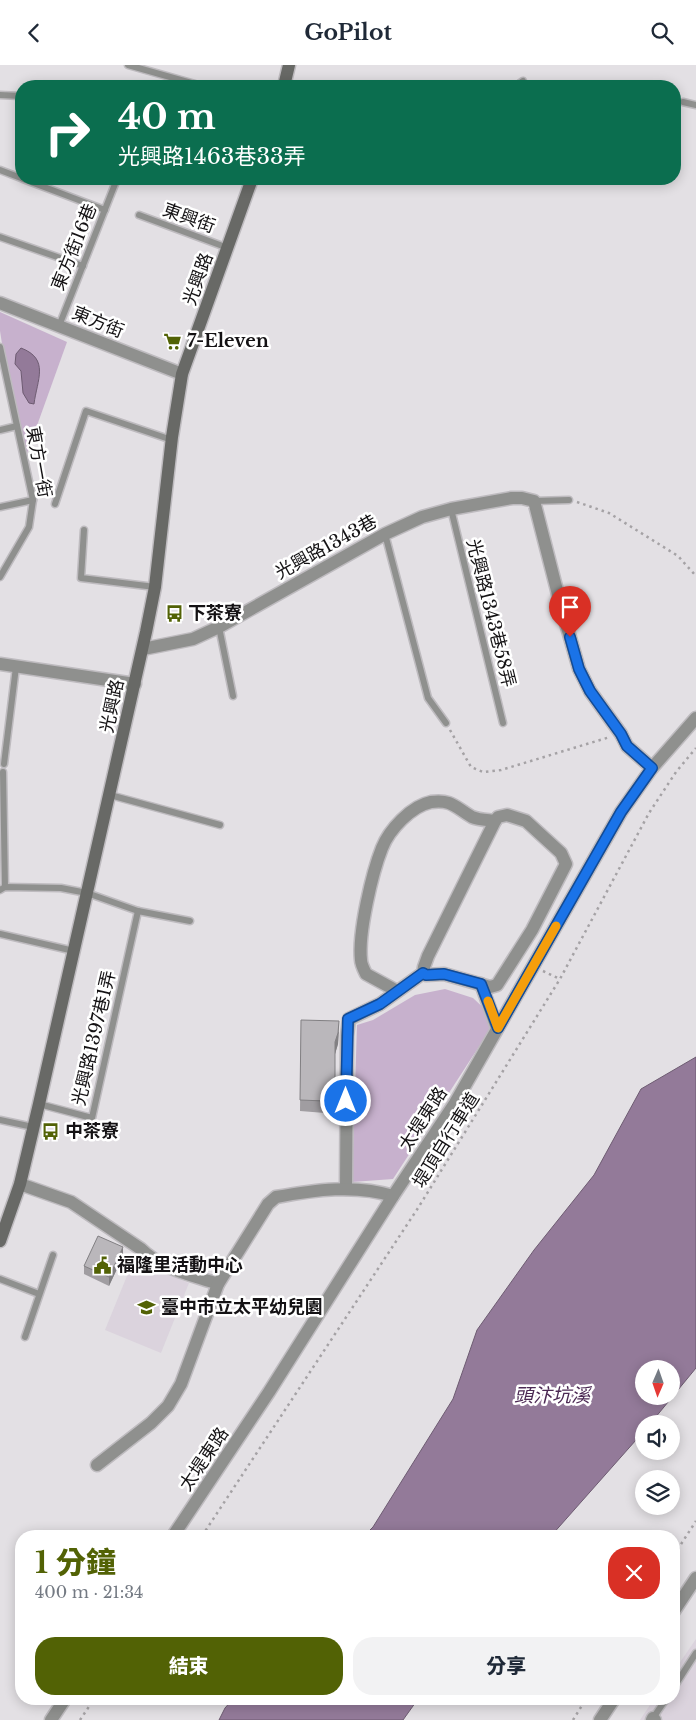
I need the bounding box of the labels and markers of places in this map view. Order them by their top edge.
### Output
place label: 7-Eleven [187,330,269,352]
supermarket icon: 7-Eleven [163,331,183,351]
pin [549,586,591,637]
place label: 下茶寮 [188,602,242,624]
bus stop icon: 下茶寮 [164,603,184,623]
place label: 中茶寮 [65,1120,119,1142]
bus stop icon: 中茶寮 [41,1121,61,1141]
place label: 福隆里活動中心 [117,1254,243,1276]
public building icon: 福隆里活動中心 [93,1255,113,1275]
place label: 臺中市立太平幼兒園 [161,1296,323,1318]
school or university icon: 臺中市立太平幼兒園 [137,1297,157,1317]

